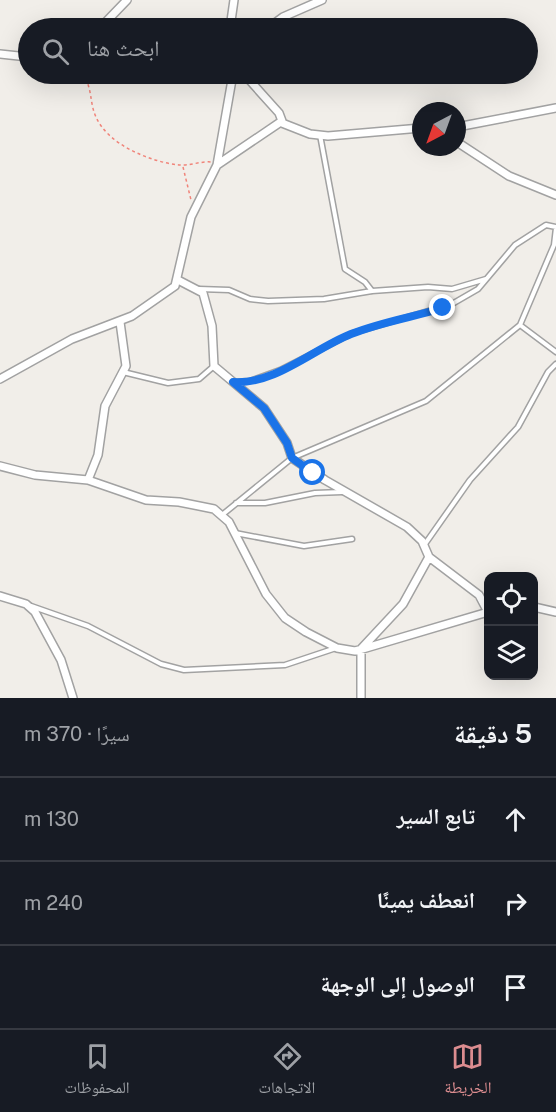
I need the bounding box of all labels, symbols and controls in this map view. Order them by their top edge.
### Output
search box [18,18,538,84]
icon: search [39,35,72,68]
text: ابحث هنا [87,35,159,61]
north arrow [412,102,466,156]
route end [429,294,455,320]
route start [299,459,325,485]
map controls [484,572,538,680]
button: locate [484,572,538,626]
button: layers [484,626,538,680]
text: 5 دقيقة [454,718,532,749]
text: سيرًا · 370 m [24,722,130,746]
text: تابع السير [397,803,475,829]
icon: ahead [499,803,532,836]
text: 130 m [24,807,79,831]
text: انعطف يمينًا [377,887,475,913]
icon: right [499,887,532,920]
text: 240 m [24,891,83,915]
text: الوصول إلى الوجهة [320,971,475,997]
icon: arrive [499,971,532,1004]
tab: المحفوظات [65,1040,130,1103]
tab: الاتجاهات [259,1040,315,1103]
tab: الخريطة [444,1040,492,1103]

